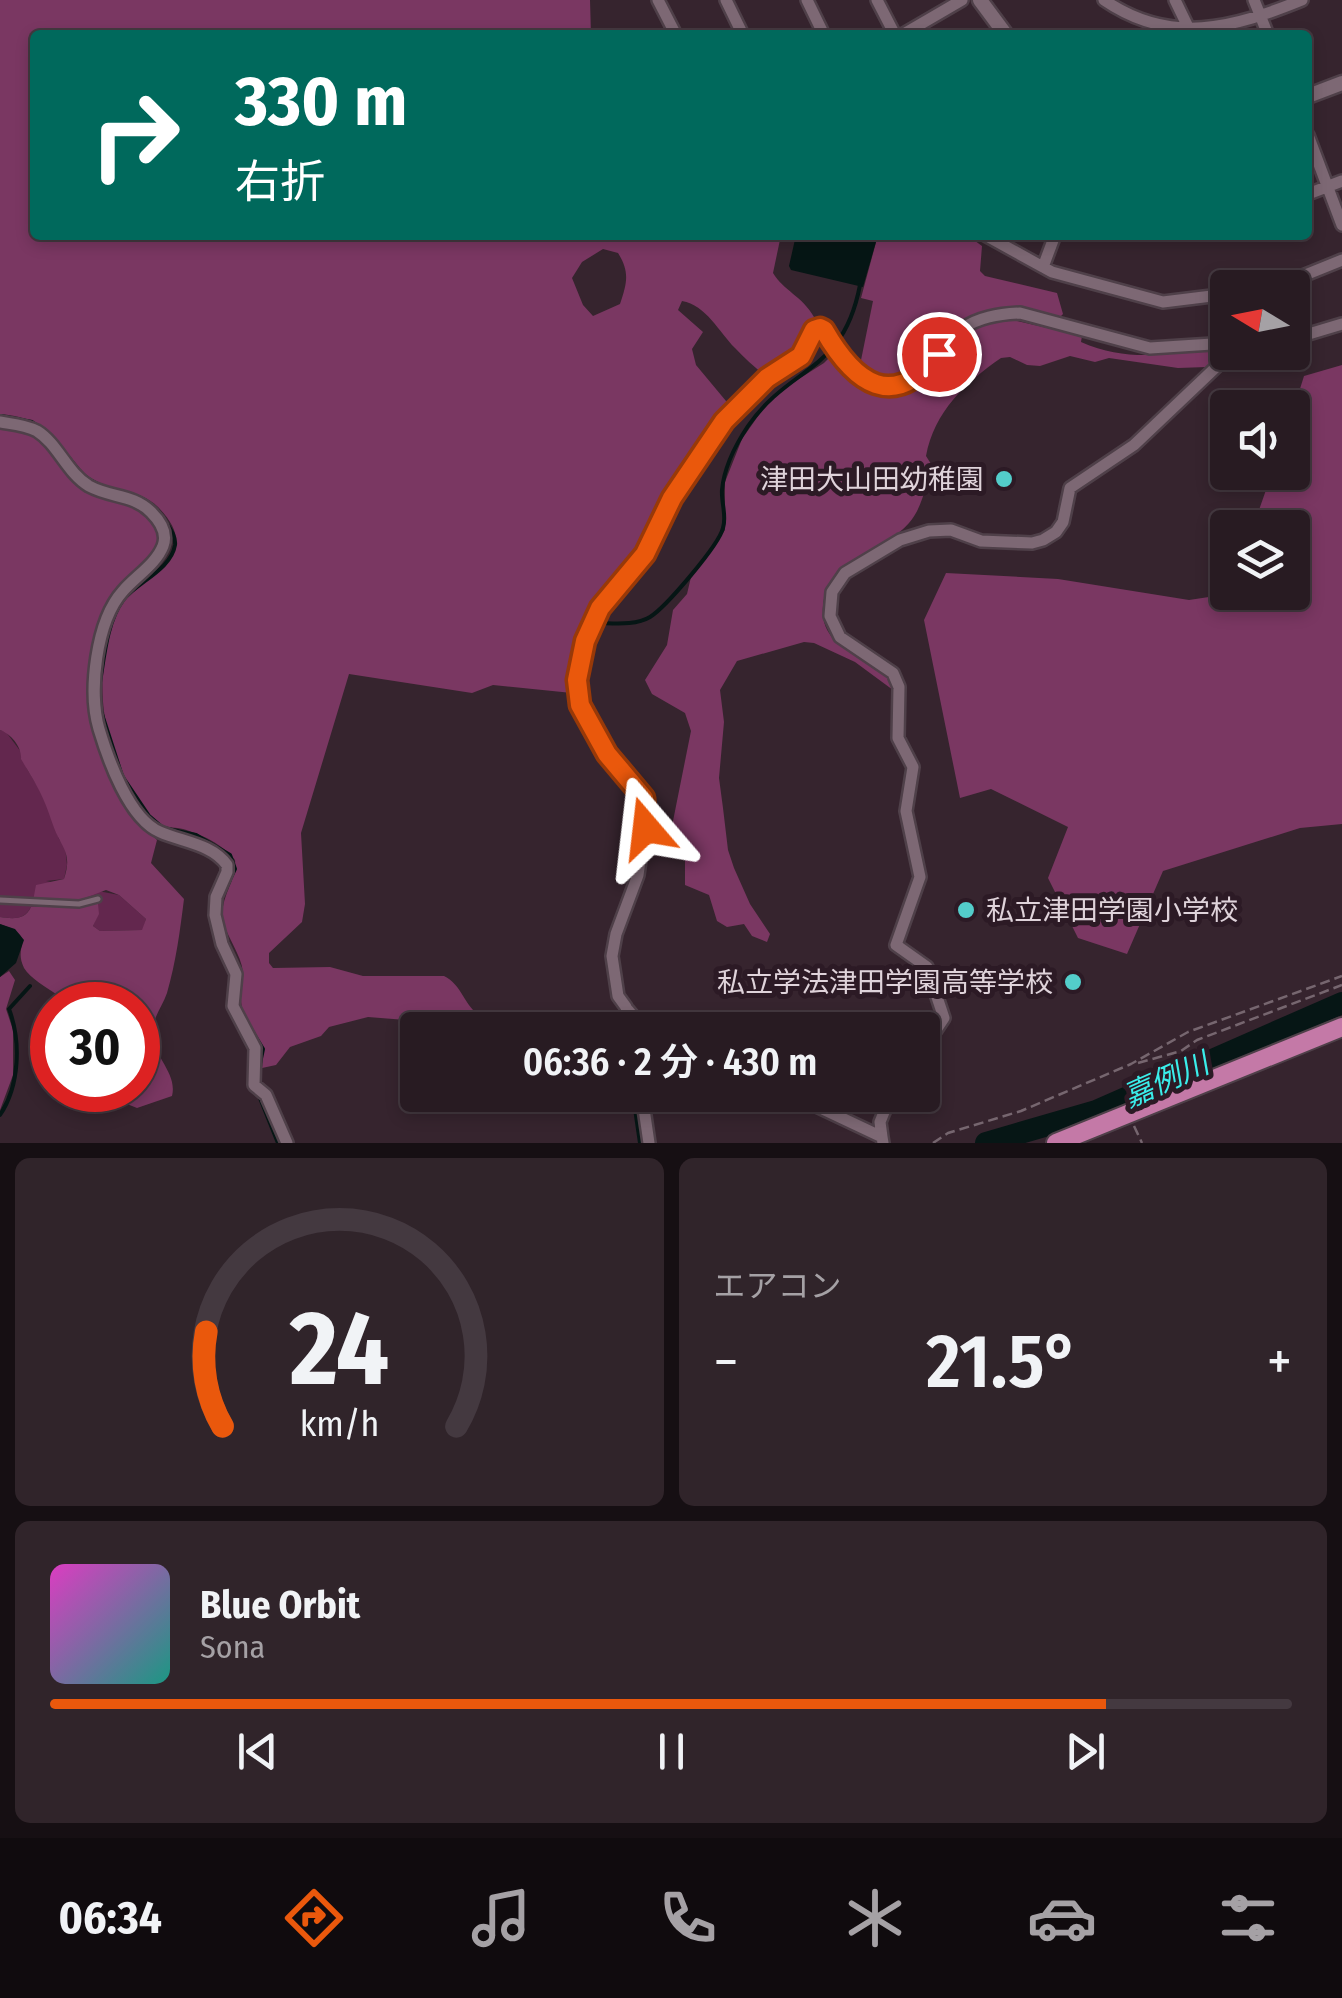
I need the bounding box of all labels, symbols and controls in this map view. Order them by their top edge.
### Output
text: 330 m [235,60,407,144]
icon: right [70,70,200,200]
text: 右折 [235,155,325,209]
north arrow [1210,270,1310,370]
map controls [1210,270,1310,610]
pin [897,312,982,397]
icon: arrive [912,327,967,382]
button: sound [1210,390,1310,490]
place label: 津田大山田幼稚園 [760,463,984,496]
marker: 津田大山田幼稚園 [993,468,1015,490]
button: layers [1210,510,1310,610]
position arrow [594,776,698,880]
place label: 私立津田学園小学校 [986,894,1238,927]
marker: 私立津田学園小学校 [955,899,977,921]
place label: 私立学法津田学園高等学校 [717,966,1053,999]
marker: 私立学法津田学園高等学校 [1062,971,1084,993]
speed limit sign: 30 [30,982,160,1112]
text: 06:36 · 2 分 · 430 m [523,1039,817,1085]
water label: 嘉例川 [1118,1044,1217,1115]
text: エアコン [714,1267,842,1305]
text: 24 [288,1287,389,1412]
text: 21.5° [926,1317,1079,1407]
text: − [714,1329,738,1395]
text: + [1267,1329,1292,1395]
text: km/h [299,1403,379,1445]
text: Blue Orbit [200,1582,360,1628]
text: Sona [200,1628,265,1666]
icon: previous [230,1724,285,1779]
icon: pause [644,1724,699,1779]
icon: next [1058,1724,1113,1779]
icon: directions [279,1883,349,1953]
icon: music [466,1883,536,1953]
icon: phone [653,1883,723,1953]
icon: climate [840,1883,910,1953]
icon: car [1027,1883,1097,1953]
icon: filters [1213,1883,1283,1953]
text: 06:34 [58,1891,162,1945]

